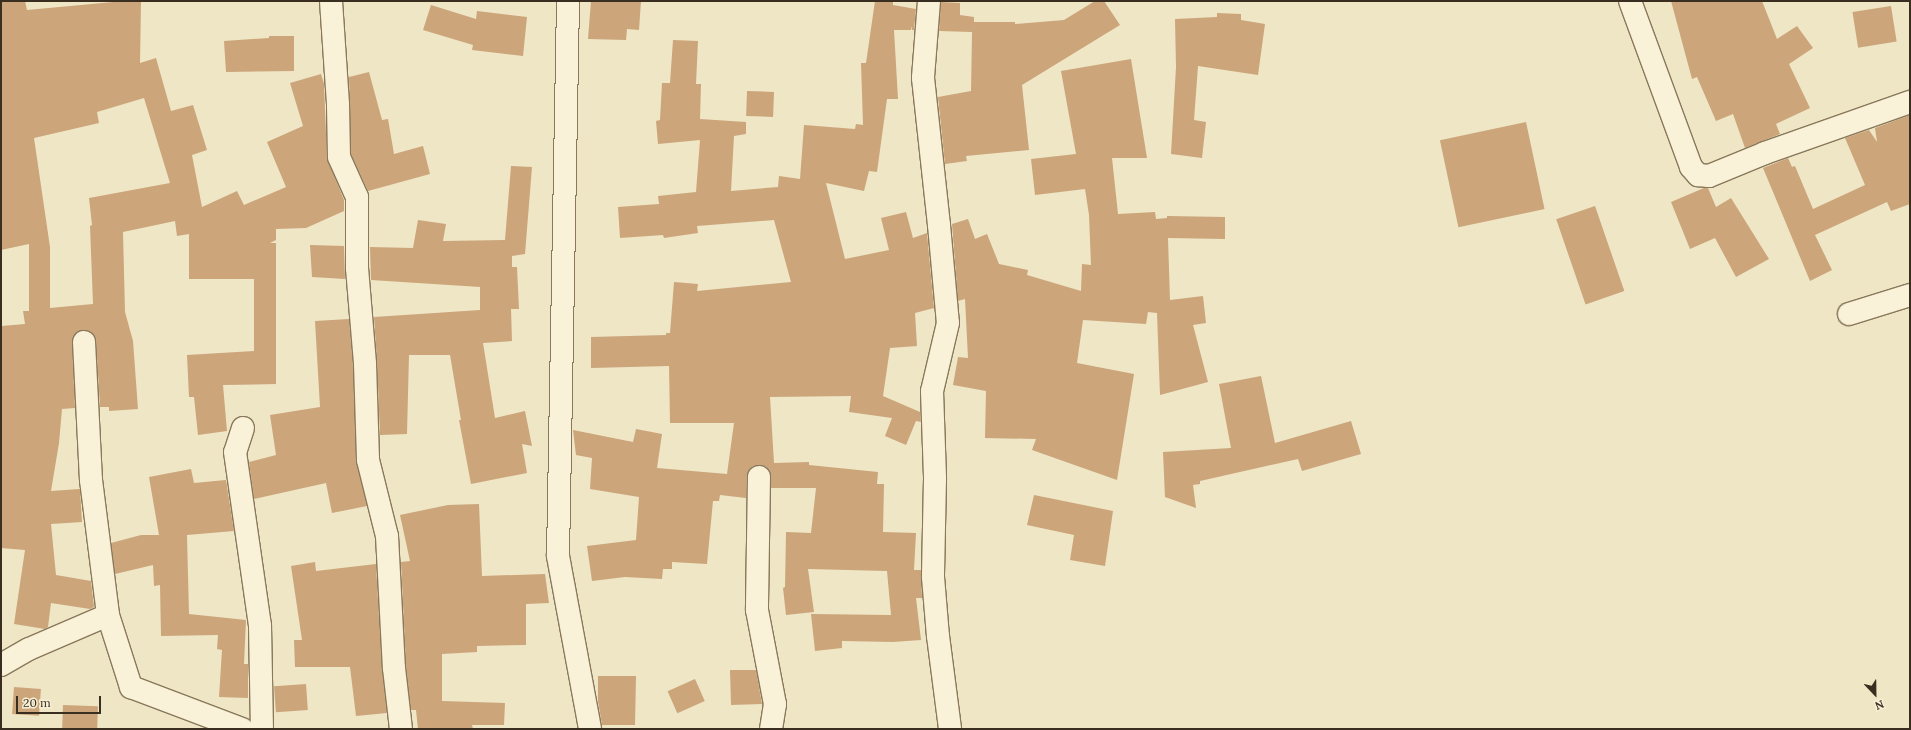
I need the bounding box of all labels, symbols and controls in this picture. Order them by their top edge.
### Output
north arrow [1855,674,1895,714]
scale bar [18,688,103,714]
text: 20 m [23,695,51,710]
text: N [1873,697,1886,713]

